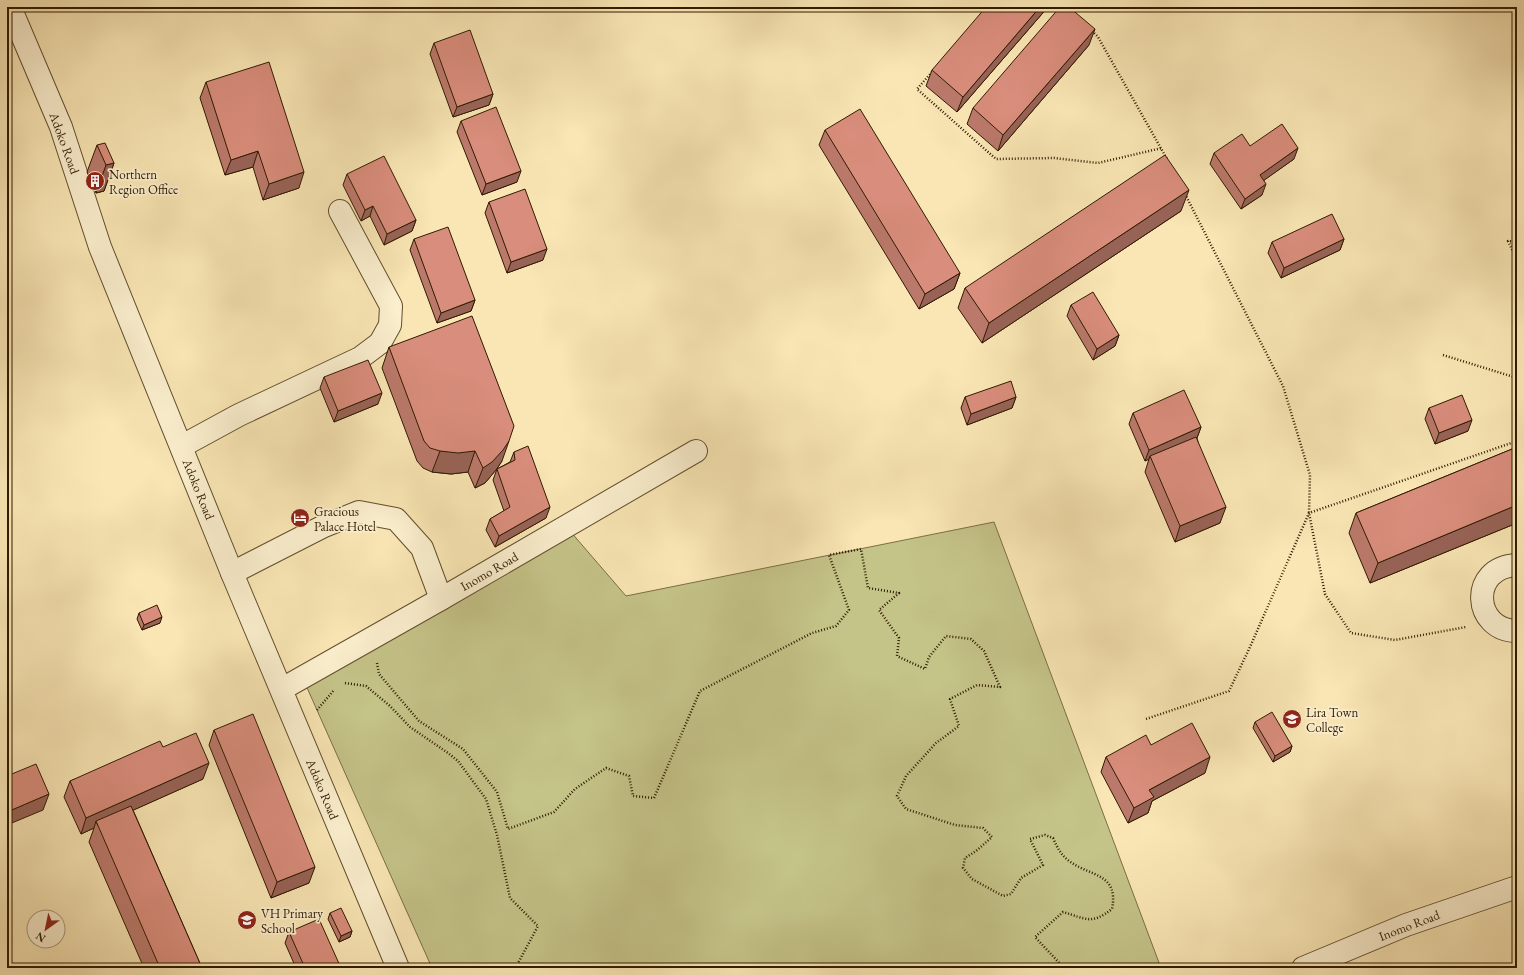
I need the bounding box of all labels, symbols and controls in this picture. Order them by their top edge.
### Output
street label: Adoko Road [45,109,84,177]
place label: Northern Region Office [109,166,178,198]
building icon: Northern Region Office [84,170,106,192]
street label: Adoko Road [178,455,219,523]
place label: Gracious Palace Hotel [314,503,376,535]
hotel icon: Gracious Palace Hotel [289,507,311,529]
street label: Inomo Road [457,548,522,595]
place label: Lira Town College [1306,704,1358,736]
school or university icon: Lira Town College [1281,708,1303,730]
street label: Adoko Road [302,755,343,822]
place label: VH Primary School [261,905,323,937]
street label: Inomo Road [1376,906,1443,945]
north arrow [26,909,66,949]
school or university icon: VH Primary School [236,909,258,931]
text: N [33,929,48,946]

